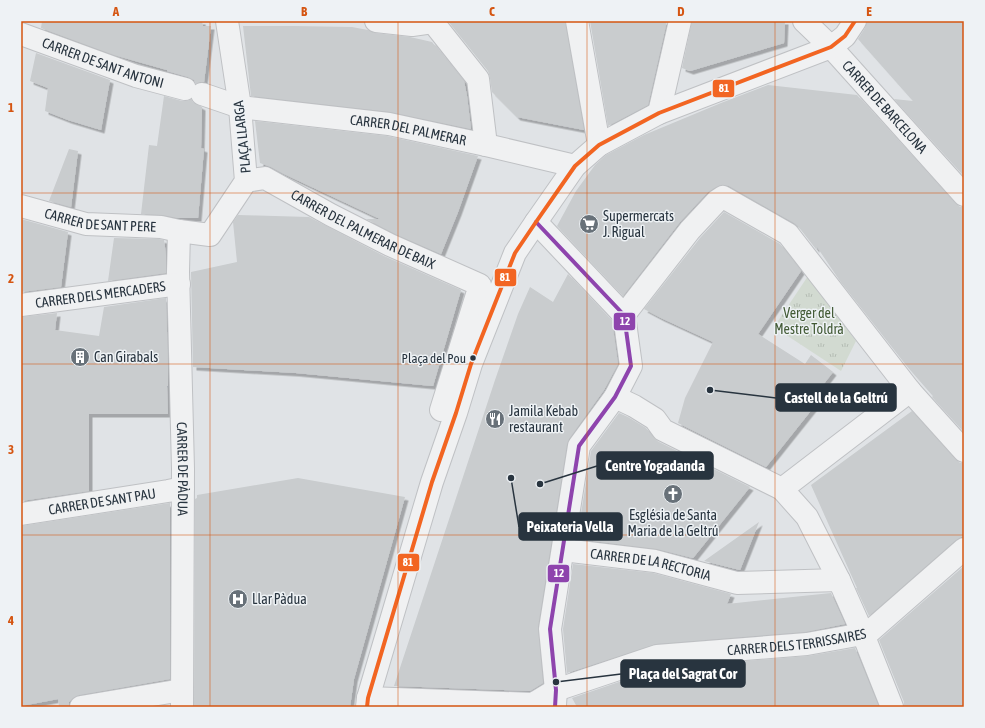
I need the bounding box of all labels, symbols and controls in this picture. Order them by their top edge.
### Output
text: A [112,4,120,19]
text: B [301,4,308,19]
text: C [489,4,495,19]
text: D [677,4,685,19]
text: E [866,4,872,19]
street label: CARRER DE SANT ANTONI [40,34,166,91]
street label: CARRER DE BARCELONA [839,57,931,157]
line badge: 81 [712,79,735,98]
text: 81 [719,82,729,94]
text: 1 [8,100,14,115]
street label: PLAÇA LLARGA [230,100,254,174]
street label: CARRER DEL PALMERAR [349,112,468,149]
street label: CARRER DEL PALMERAR DE BAIX [288,186,438,272]
street label: CARRER DE SANT PERE [43,205,156,235]
place label: Supermercats J. Rigual [603,208,674,240]
supermarket icon: Supermercats J. Rigual [578,213,600,235]
line badge: 81 [494,268,517,287]
text: 2 [8,271,14,286]
text: 81 [500,271,510,283]
street label: CARRER DELS MERCADERS [34,278,167,311]
park label: Verger del Mestre Toldrà [774,305,844,337]
line badge: 12 [613,312,636,331]
text: 12 [620,315,630,327]
building icon: Can Girabals [69,346,91,368]
place label: Can Girabals [94,349,158,365]
place label: Plaça del Pou [402,351,466,366]
marker: Plaça del Pou [468,353,478,363]
callout: Castell de la Geltrú [776,384,896,411]
text: Castell de la Geltrú [784,389,888,406]
place label: Jamila Kebab restaurant [509,403,579,435]
restaurant icon: Jamila Kebab restaurant [484,408,506,430]
street label: CARRER DE PÀDUA [174,422,191,516]
text: 3 [8,442,14,457]
callout: Centre Yogadanda [597,452,713,479]
text: Centre Yogadanda [605,457,705,474]
church icon: Església de Santa Maria de la Geltrú [662,483,684,505]
street label: CARRER DE SANT PAU [47,485,157,518]
place label: Església de Santa Maria de la Geltrú [627,507,719,539]
callout: Peixateria Vella [519,513,622,540]
text: Peixateria Vella [526,518,614,535]
street label: CARRER DE LA RECTORIA [589,545,713,584]
line badge: 81 [397,553,420,572]
text: 81 [403,556,413,568]
line badge: 12 [547,564,570,583]
text: 12 [554,567,564,579]
hospital icon: Llar Pàdua [227,588,249,610]
place label: Llar Pàdua [252,591,307,607]
text: 4 [7,613,14,628]
street label: CARRER DELS TERRISSAIRES [727,625,867,658]
callout: Plaça del Sagrat Cor [621,660,745,687]
text: Plaça del Sagrat Cor [629,665,738,682]

